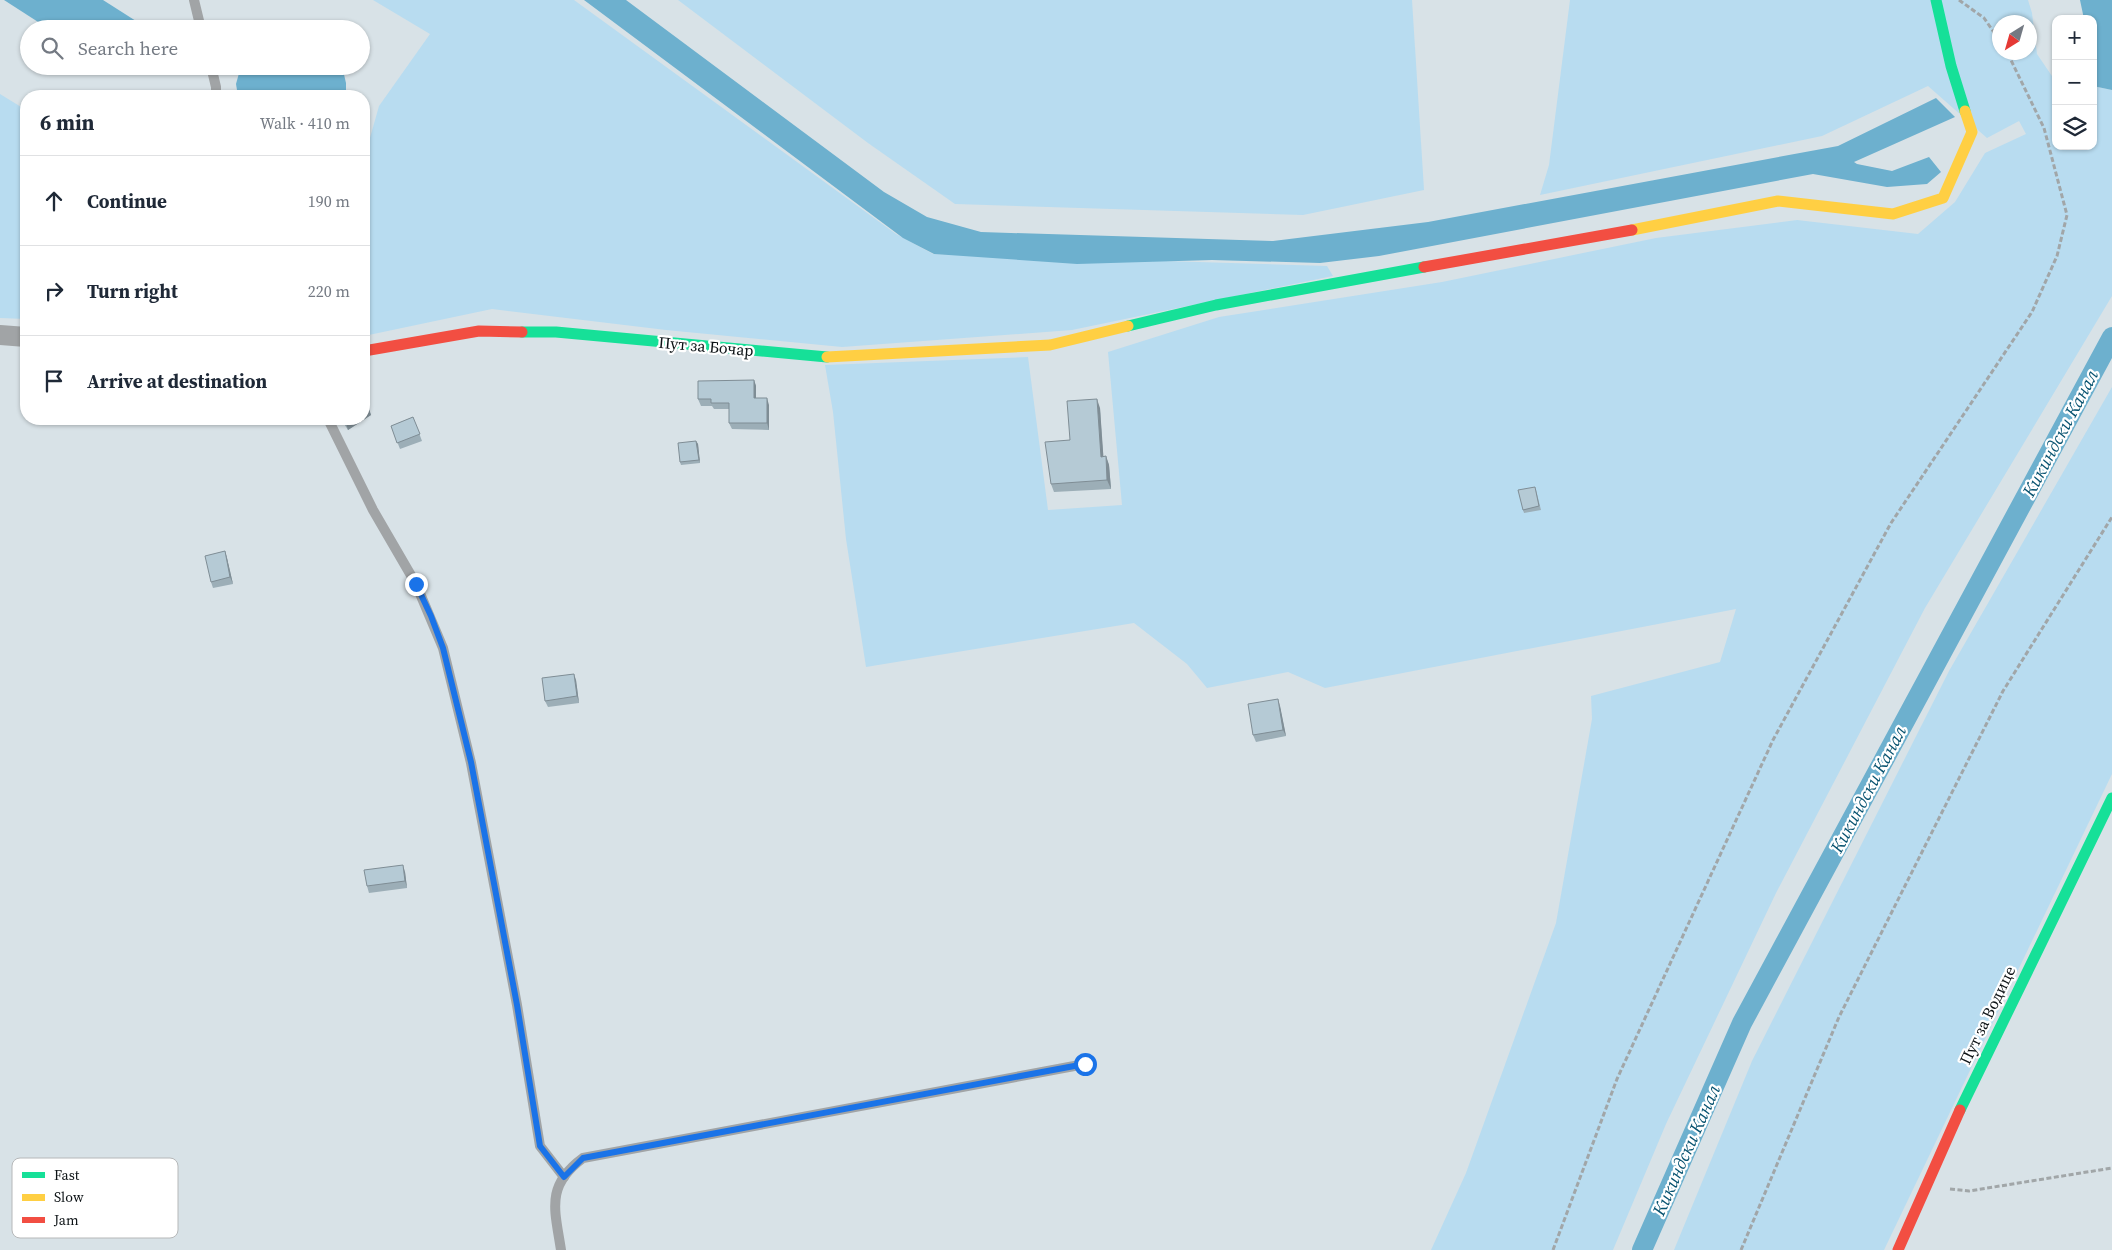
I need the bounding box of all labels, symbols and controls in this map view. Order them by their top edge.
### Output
north arrow [1992,15,2037,60]
map controls [2052,15,2097,150]
button: + [2052,15,2097,60]
search box [20,20,370,75]
icon: search [38,34,66,62]
text: Search here [78,35,178,61]
button: − [2052,60,2097,105]
button: layers [2052,105,2097,150]
text: 6 min [40,108,95,137]
text: Walk · 410 m [260,112,350,134]
icon: ahead [40,187,68,215]
text: Continue [87,188,167,214]
text: 190 m [308,190,350,212]
icon: right [40,277,68,305]
text: Turn right [87,278,178,304]
text: 220 m [308,280,350,302]
street label: Пут за Бочар [657,331,755,361]
water label: Кикиндски Канал [2015,365,2104,502]
icon: arrive [40,367,68,395]
text: Arrive at destination [87,368,267,394]
route end [405,573,428,596]
water label: Кикиндски Канал [1823,721,1912,858]
street label: Пут за Водице [1954,962,2020,1068]
route start [1074,1053,1097,1076]
water label: Кикиндски Канал [1646,1081,1726,1220]
legend [12,1158,178,1238]
text: Fast [54,1165,80,1185]
text: Slow [54,1187,84,1207]
text: Jam [53,1210,79,1230]

